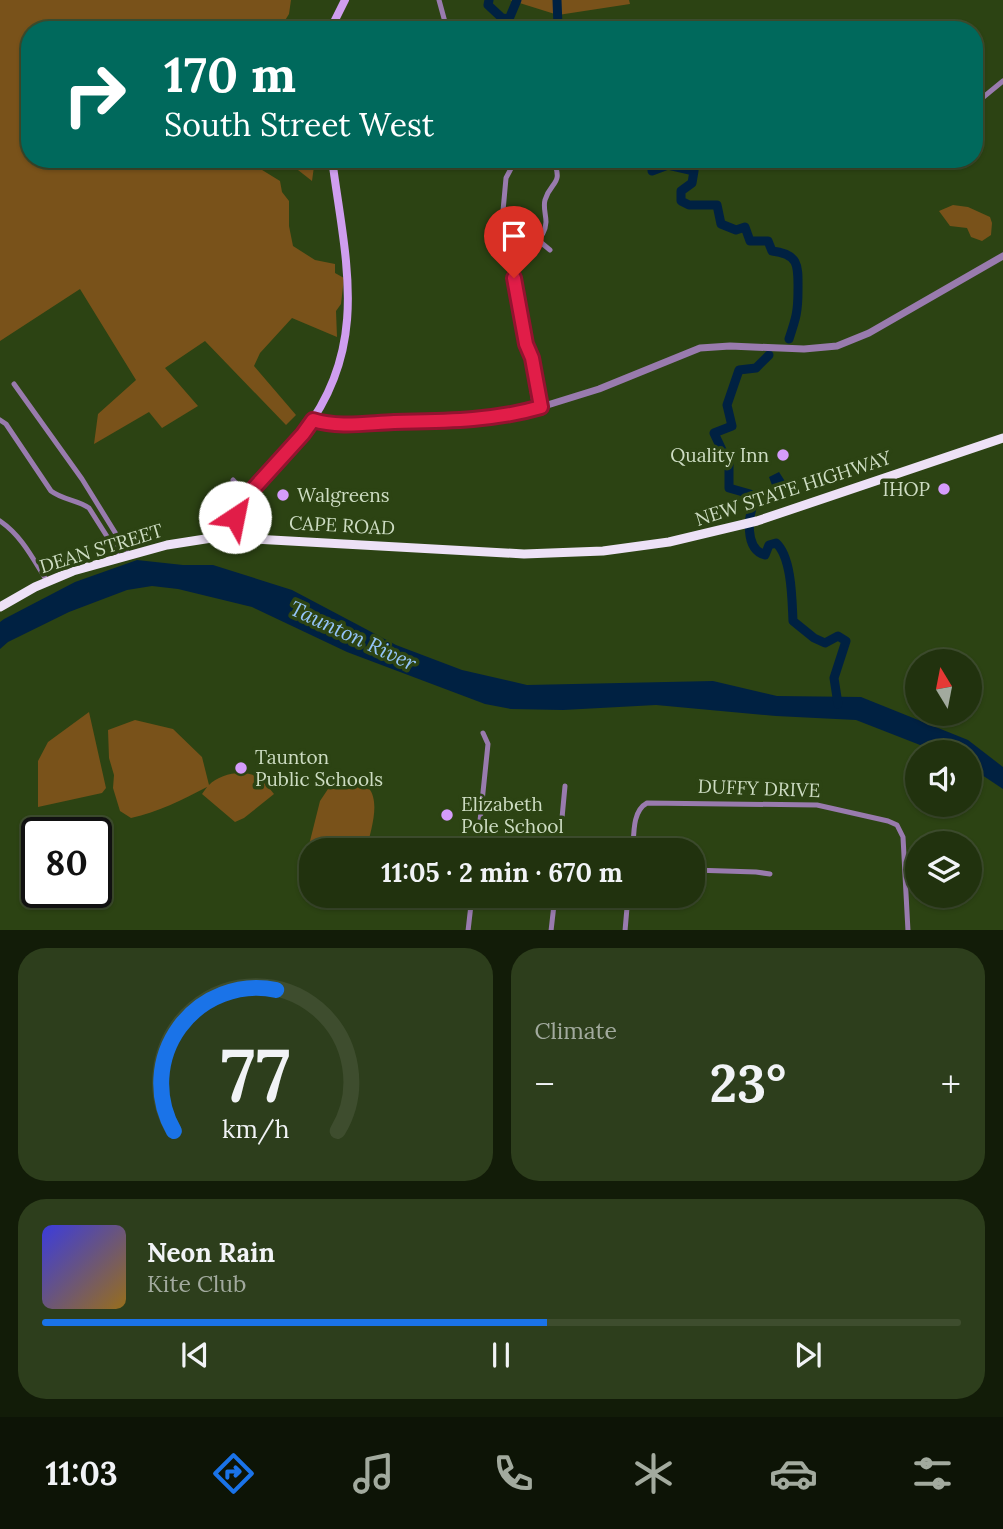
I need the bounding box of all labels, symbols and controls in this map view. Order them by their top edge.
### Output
text: 170 m [164,43,296,105]
icon: right [49,49,140,140]
text: South Street West [164,104,434,145]
pin [484,206,544,278]
icon: arrive [495,217,533,255]
place label: Quality Inn [670,443,769,467]
street label: NEW STATE HIGHWAY [692,445,895,531]
marker: Quality Inn [775,447,791,463]
place label: IHOP [883,477,930,501]
position arrow [198,480,272,554]
marker: IHOP [936,481,952,497]
place label: Walgreens [297,483,390,507]
marker: Walgreens [275,487,291,503]
street label: CAPE ROAD [288,510,396,540]
street label: DEAN STREET [36,518,166,578]
water label: Taunton River [286,594,421,677]
north arrow [905,649,982,726]
map controls [905,649,982,908]
button: sound [905,740,982,817]
place label: Taunton Public Schools [255,745,383,791]
marker: Taunton Public Schools [233,760,249,776]
street label: DUFFY DRIVE [697,774,821,802]
place label: Elizabeth Pole School [461,792,564,838]
marker: Elizabeth Pole School [439,807,455,823]
speed limit sign: 80 [21,817,112,908]
button: layers [905,831,982,908]
text: 11:05 · 2 min · 670 m [381,856,623,889]
text: Climate [535,1016,617,1045]
text: 77 [221,1028,290,1121]
text: 23° [709,1050,786,1116]
text: − [535,1060,555,1108]
text: + [941,1060,961,1108]
text: km/h [221,1112,289,1144]
text: Neon Rain [147,1236,275,1269]
text: Kite Club [147,1269,246,1298]
icon: previous [176,1336,214,1374]
icon: pause [482,1336,520,1374]
icon: next [789,1336,827,1374]
icon: directions [209,1449,258,1498]
icon: music [349,1449,398,1498]
icon: phone [489,1449,538,1498]
icon: climate [629,1449,678,1498]
icon: car [769,1449,818,1498]
icon: filters [908,1449,957,1498]
text: 11:03 [45,1453,118,1494]

